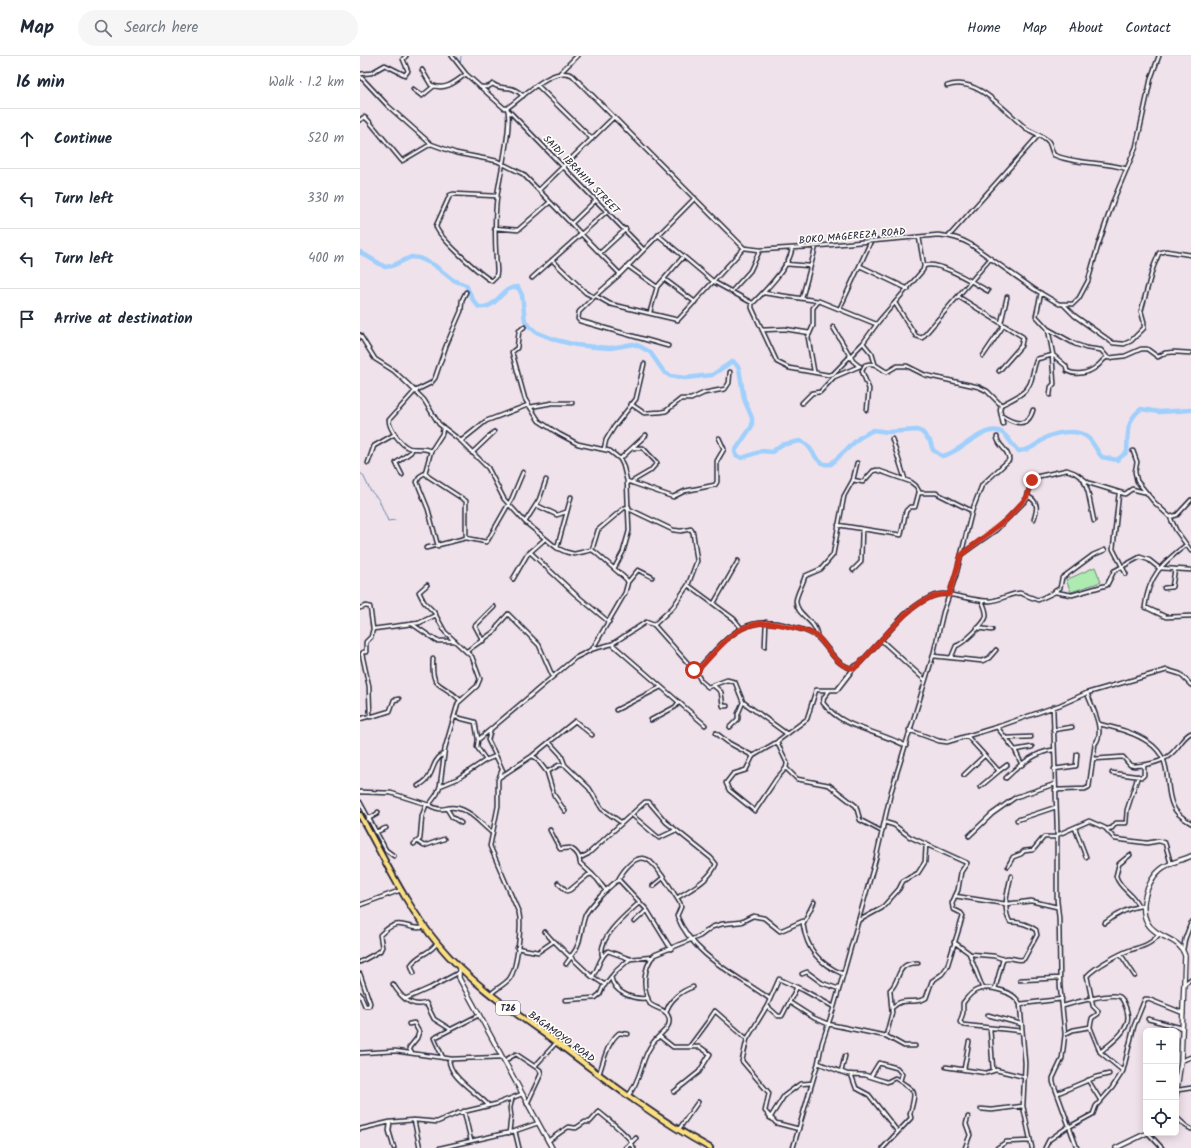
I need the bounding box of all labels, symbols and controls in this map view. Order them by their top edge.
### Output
search box [78,10,358,46]
text: Map [20,13,54,43]
text: Search here [124,16,198,40]
icon: search [92,17,114,39]
text: Home [967,17,1001,39]
text: Map [1023,17,1047,39]
text: About [1069,17,1103,39]
text: Contact [1125,17,1171,39]
text: 16 min [16,69,65,96]
text: Walk · 1.2 km [269,72,344,93]
text: Continue [54,127,112,151]
icon: ahead [16,128,38,150]
text: 520 m [307,128,344,149]
street label: SAIDI IBRAHIM STREET [539,131,625,219]
text: Turn left [54,187,114,211]
icon: left [16,188,38,210]
text: 330 m [307,188,344,209]
street label: BOKO MAGEREZA ROAD [798,223,907,249]
text: Turn left [54,247,114,271]
icon: left [16,248,38,270]
text: 400 m [308,248,344,269]
text: Arrive at destination [54,307,193,331]
icon: arrive [16,308,38,330]
route end [1023,471,1041,489]
route start [685,661,703,679]
road number: T26 [496,1001,520,1015]
street label: BAGAMOYO ROAD [525,1007,599,1067]
map controls [1143,1028,1179,1136]
button: + [1143,1028,1179,1064]
button: − [1143,1064,1179,1100]
button: locate [1143,1100,1179,1136]

